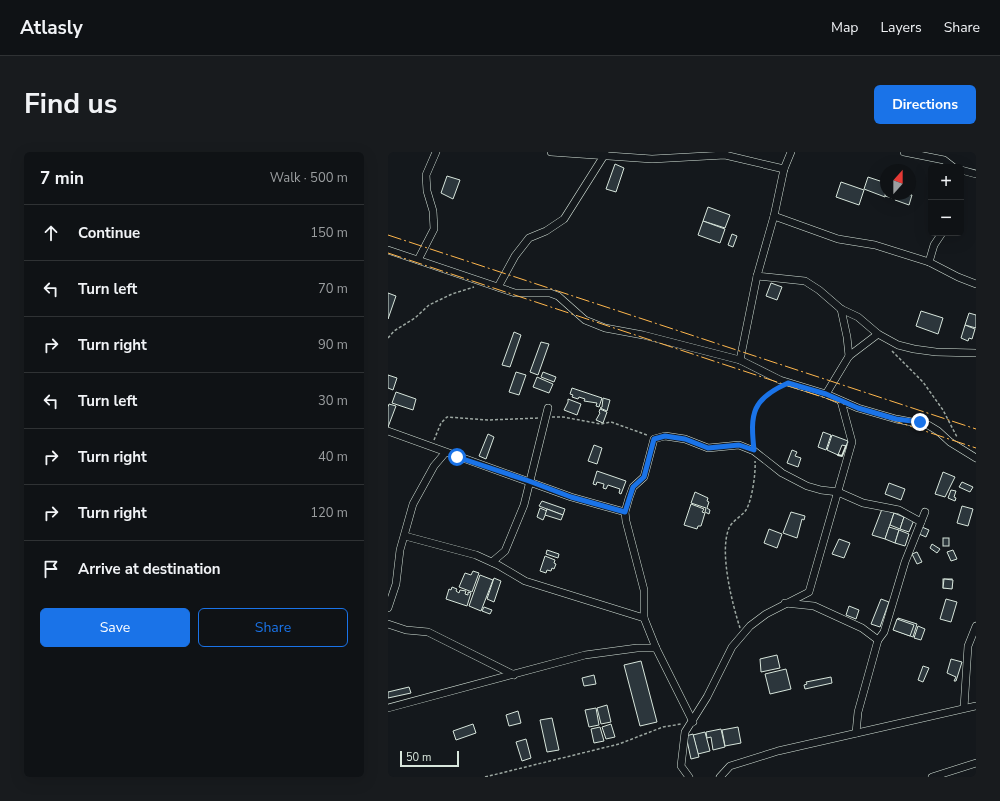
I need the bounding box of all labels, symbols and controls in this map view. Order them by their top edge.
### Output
text: Atlasly [20,15,83,41]
text: Map [831,18,858,37]
text: Layers [880,18,922,37]
text: Share [944,18,980,37]
text: Find us [24,85,118,123]
button: Directions [874,85,976,124]
north arrow [880,164,916,200]
map controls [928,164,964,236]
button: + [928,164,964,200]
text: 7 min [40,167,84,190]
text: Walk · 500 m [270,169,348,187]
button: − [928,200,964,236]
icon: ahead [40,222,62,244]
text: Continue [78,223,140,243]
text: 150 m [310,224,348,242]
icon: left [40,278,62,300]
text: Turn left [78,279,137,299]
text: 70 m [318,280,348,298]
icon: right [40,334,62,356]
text: Turn right [78,335,147,355]
text: 90 m [318,336,348,354]
icon: left [40,390,62,412]
text: Turn left [78,391,137,411]
text: 30 m [318,392,348,410]
route end [911,413,929,431]
icon: right [40,446,62,468]
text: Turn right [78,447,147,467]
text: 40 m [318,448,348,466]
route start [448,448,466,466]
icon: right [40,502,62,524]
text: Turn right [78,503,147,523]
text: 120 m [310,504,348,522]
icon: arrive [40,558,62,580]
text: Arrive at destination [78,559,221,579]
button: Save [40,608,190,647]
button: Share [198,608,348,647]
scale bar [400,749,459,768]
text: 50 m [406,750,431,765]

